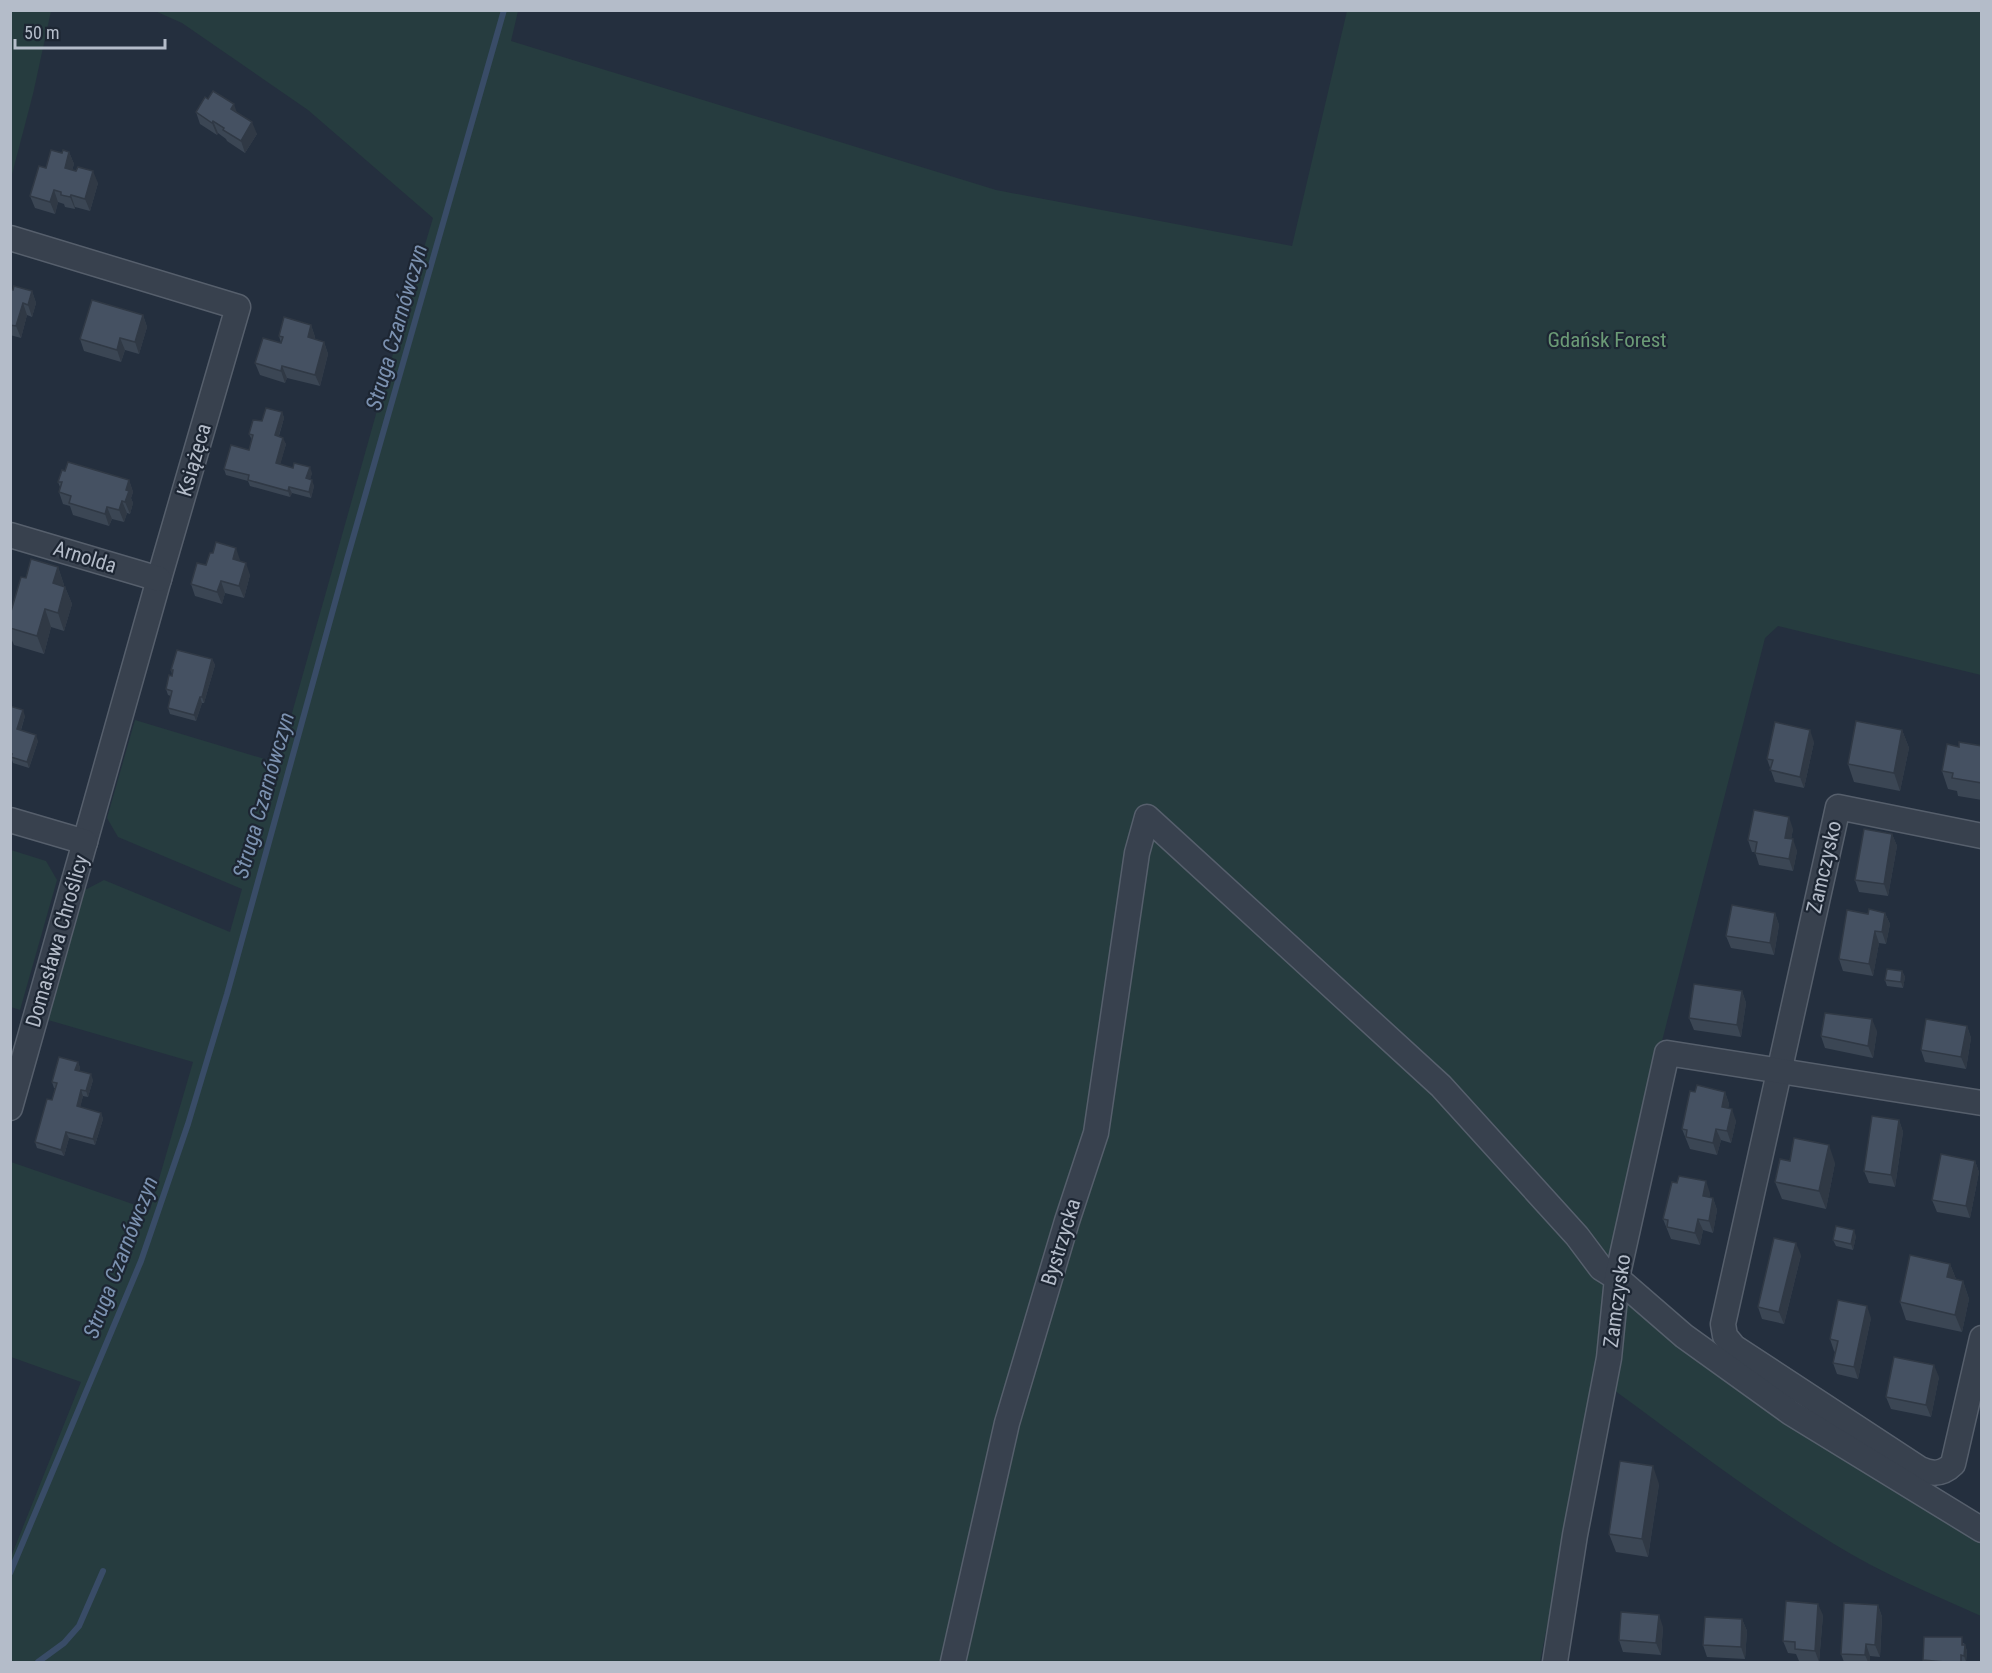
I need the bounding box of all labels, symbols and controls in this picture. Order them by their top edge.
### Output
scale bar [15,12,165,50]
text: 50 m [24,22,59,43]
water label: Struga Czarnówczyn [361,241,432,413]
park label: Gdańsk Forest [1547,328,1667,352]
street label: Książęca [172,421,216,499]
street label: Arnolda [51,536,119,578]
water label: Struga Czarnówczyn [228,709,299,881]
street label: Zamczysko [1802,818,1846,916]
street label: Domasława Chroślicy [21,852,93,1030]
water label: Struga Czarnówczyn [78,1173,163,1342]
street label: Bystrzycka [1036,1196,1086,1288]
street label: Zamczysko [1599,1253,1635,1349]

